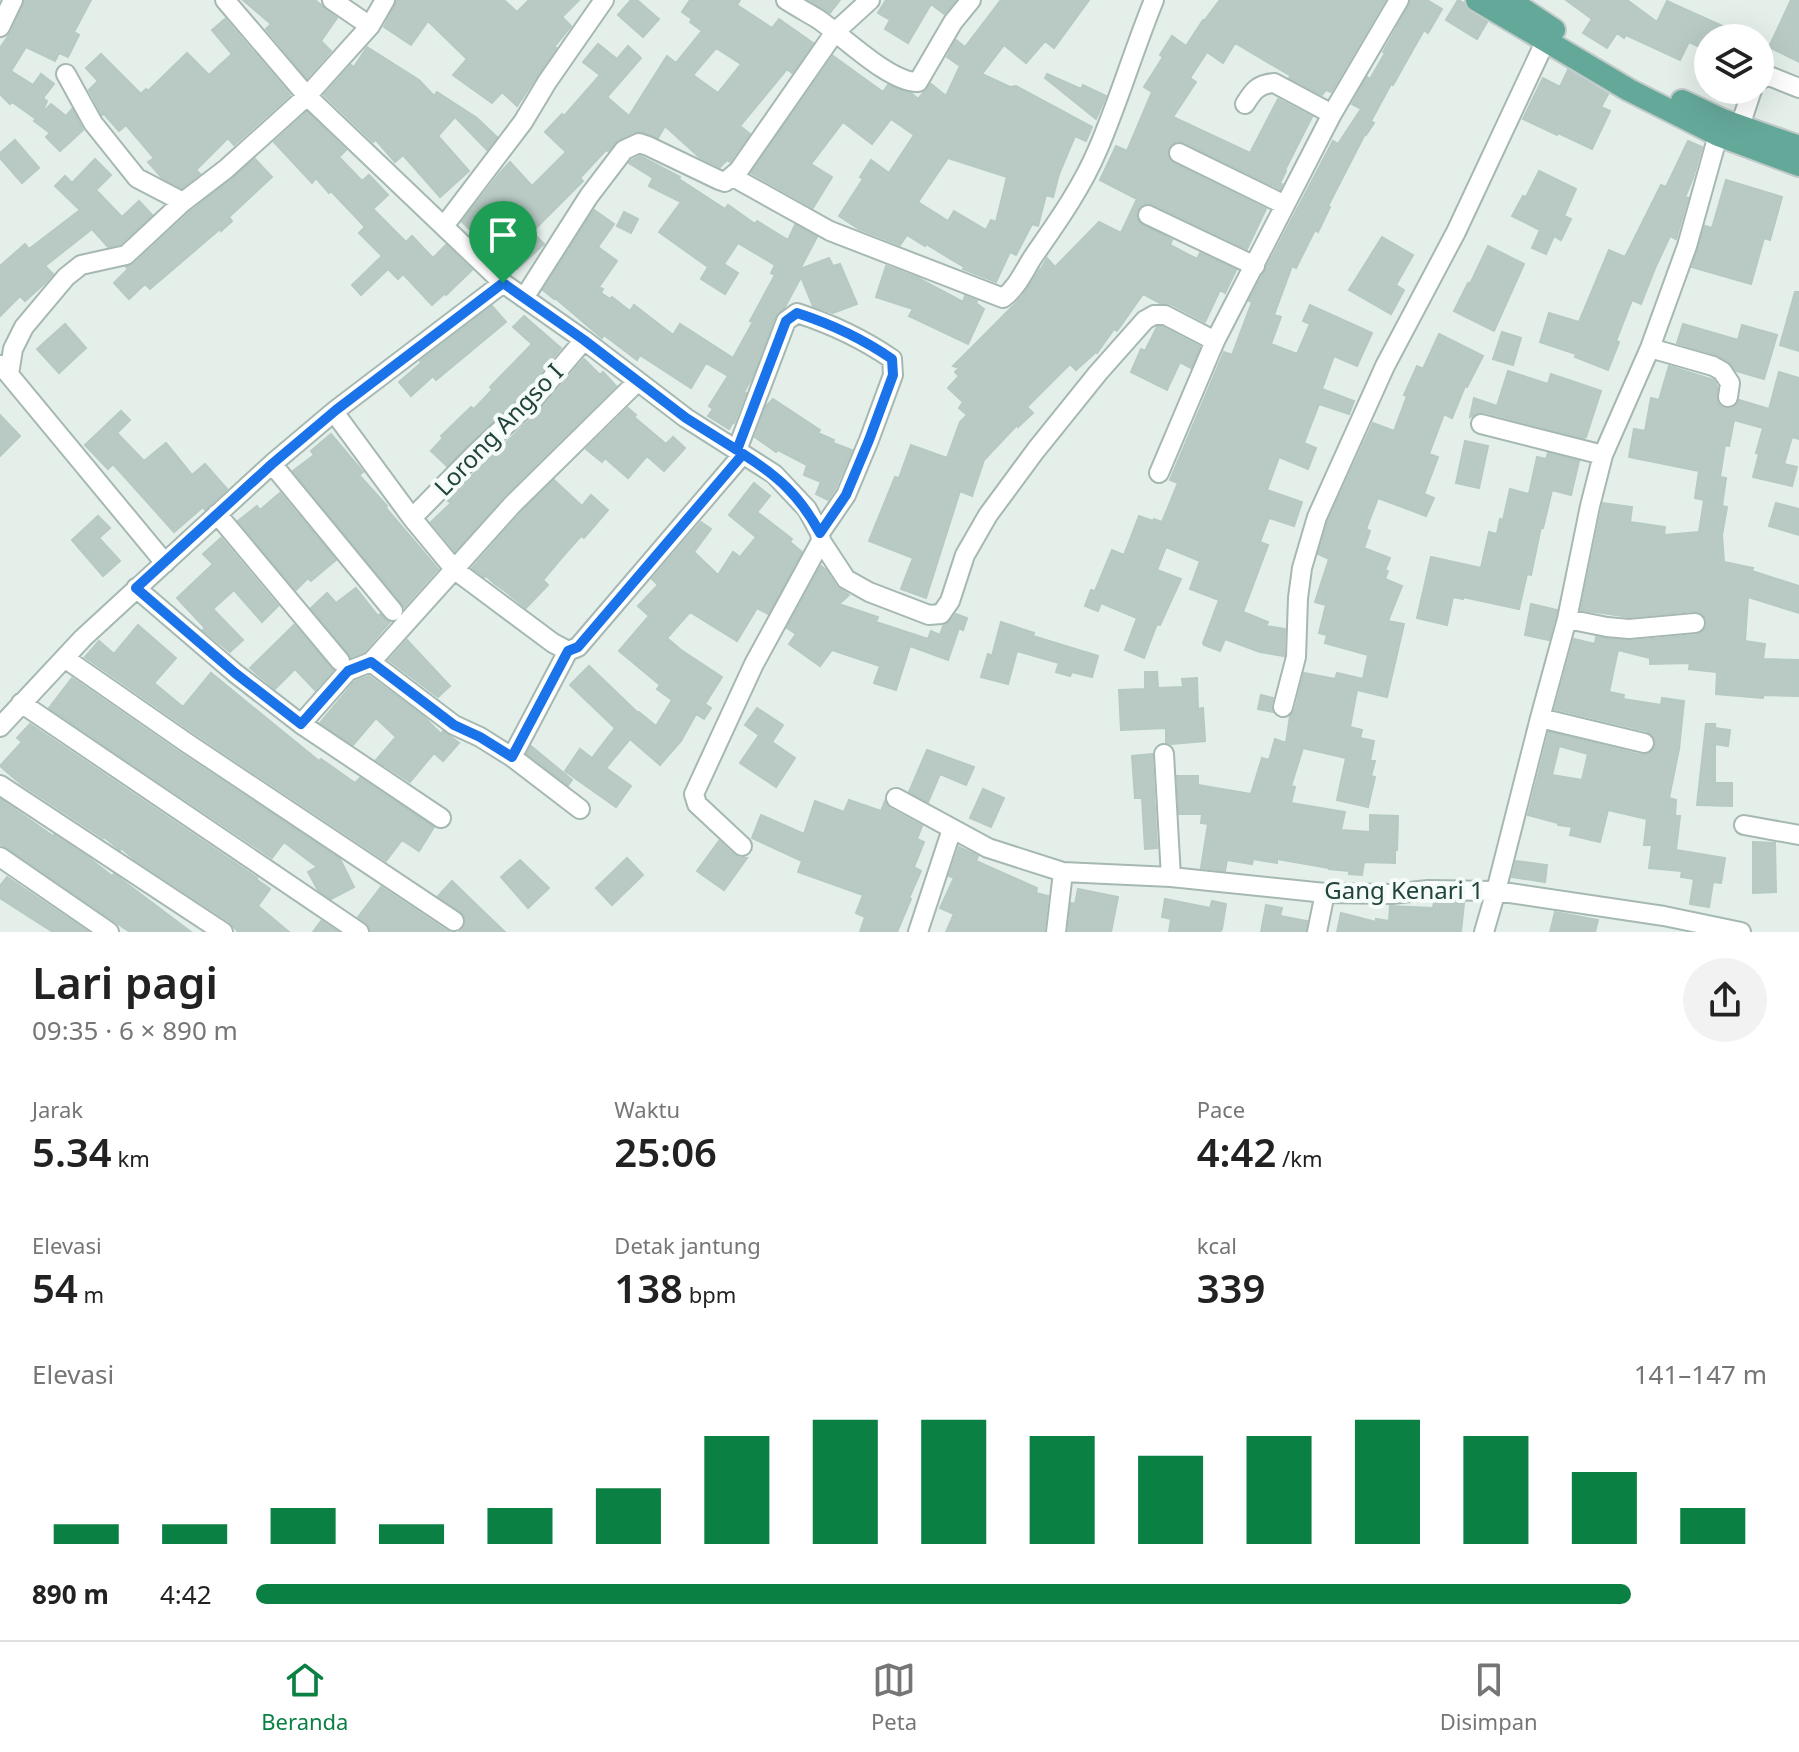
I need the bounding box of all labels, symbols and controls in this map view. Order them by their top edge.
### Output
map controls [1694,24,1774,104]
button: layers [1694,24,1774,104]
pin [469,201,537,283]
icon: arrive [481,213,525,257]
street label: Lorong Angso I [426,356,570,502]
street label: Gang Kenari 1 [1324,873,1484,906]
text: Lari pagi [32,952,218,1012]
button: share [1683,958,1767,1042]
text: 09:35 · 6 × 890 m [32,1012,238,1048]
text: Jarak [32,1094,83,1124]
text: Waktu [614,1094,680,1124]
text: Pace [1197,1094,1245,1124]
text: 5.34 [32,1124,112,1179]
text: 25:06 [614,1124,717,1179]
text: 4:42 [1197,1124,1276,1179]
text: km [112,1143,150,1173]
text: /km [1276,1143,1323,1173]
text: Elevasi [32,1230,102,1260]
text: Detak jantung [614,1230,761,1260]
text: kcal [1197,1230,1237,1260]
text: 54 [32,1260,78,1315]
text: 138 [614,1260,683,1315]
text: 339 [1197,1260,1265,1315]
text: m [78,1279,104,1309]
text: bpm [683,1279,736,1309]
text: Elevasi [32,1356,114,1392]
text: 141–147 m [1634,1356,1767,1392]
text: 890 m [32,1576,109,1612]
text: 4:42 [160,1576,212,1612]
tab: Beranda [261,1658,348,1736]
tab: Peta [871,1658,917,1736]
tab: Disimpan [1440,1658,1538,1736]

